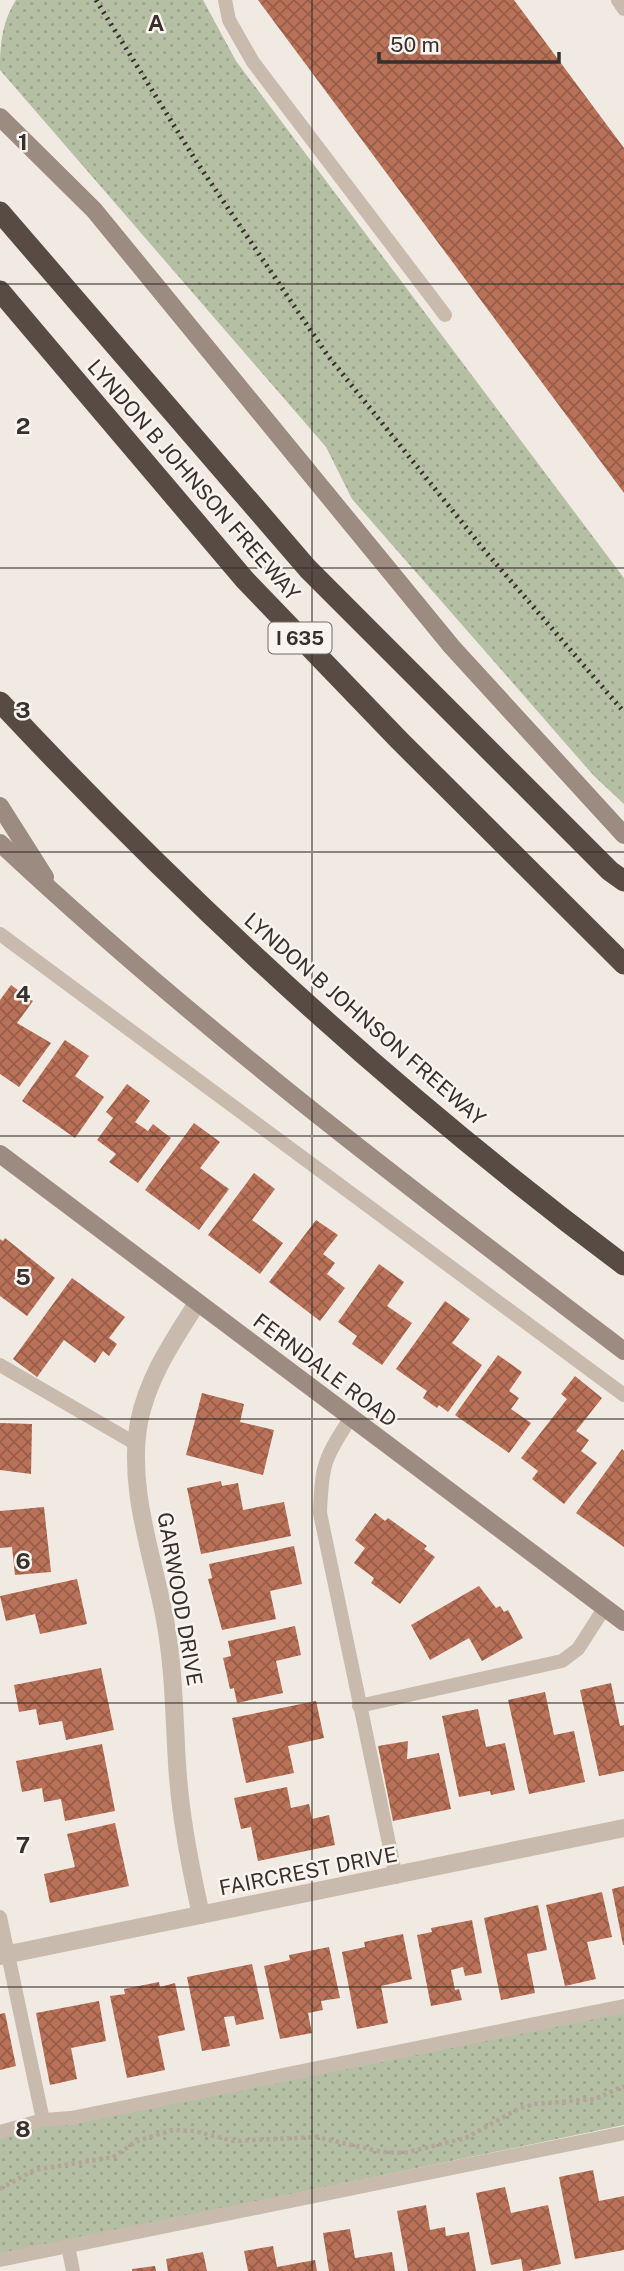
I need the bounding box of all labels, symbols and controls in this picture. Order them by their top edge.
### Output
text: A [148,9,165,36]
scale bar [379,21,559,65]
text: 50 m [390,32,440,57]
text: 1 [18,128,28,155]
street label: LYNDON B JOHNSON FREEWAY [82,354,306,606]
text: 2 [16,412,30,439]
road number: I 635 [268,622,332,653]
text: 3 [15,696,31,723]
street label: LYNDON B JOHNSON FREEWAY [239,907,491,1131]
text: 4 [15,980,31,1007]
text: 5 [15,1263,31,1290]
street label: FERNDALE ROAD [248,1308,402,1432]
street label: GARWOOD DRIVE [152,1510,208,1688]
text: 6 [15,1547,31,1574]
text: 7 [16,1831,30,1858]
street label: FAIRCREST DRIVE [217,1841,399,1901]
text: 8 [15,2115,31,2142]

